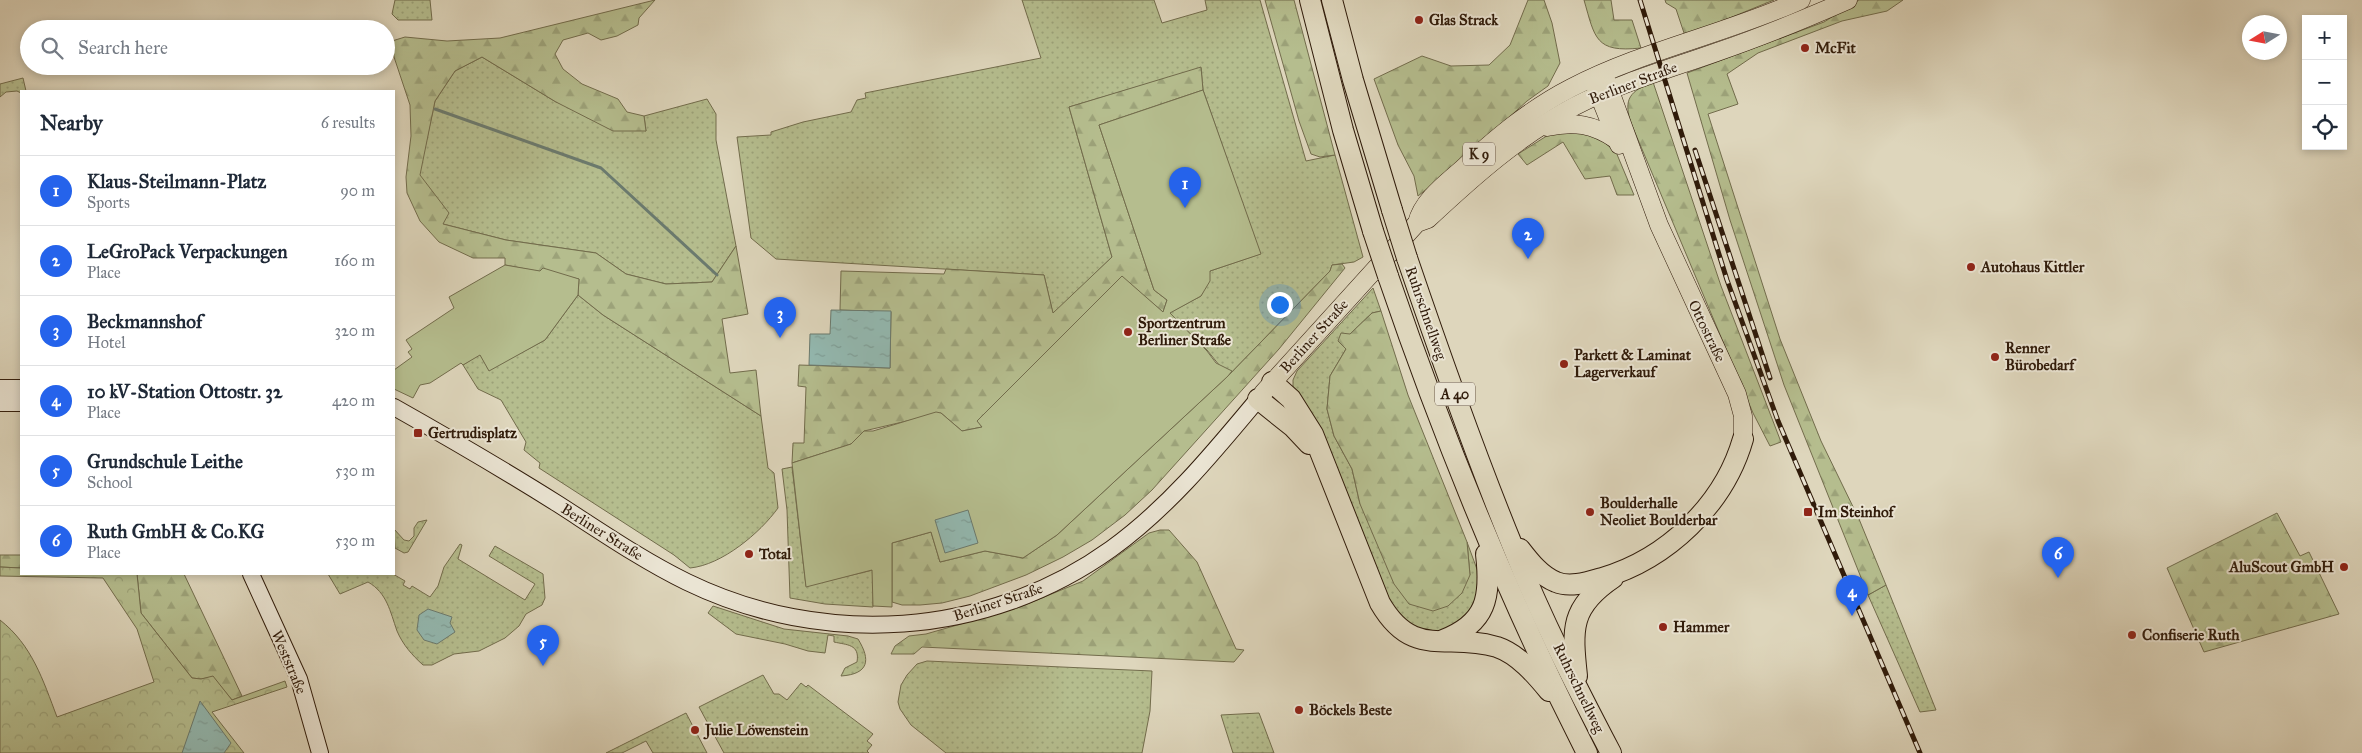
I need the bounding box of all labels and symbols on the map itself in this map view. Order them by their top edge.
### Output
place label: Glas Strack [1429,11,1499,29]
marker: Glas Strack [1413,14,1425,26]
north arrow [2242,15,2287,60]
place label: McFit [1815,39,1856,57]
marker: McFit [1799,42,1811,54]
street label: Berliner Straße [1586,58,1680,108]
road number: K 9 [1463,142,1495,166]
pin: 1 [1169,167,1201,208]
pin: 2 [1512,218,1544,259]
place label: Autohaus Kittler [1980,258,2085,276]
marker: Autohaus Kittler [1965,261,1977,273]
street label: Ruhrschnellweg [1402,264,1451,363]
your location [1267,292,1293,318]
street label: Berliner Straße [1276,295,1352,377]
pin: 3 [764,297,796,338]
street label: Ottostraße [1684,297,1730,365]
place label: Sportzentrum Berliner Straße [1138,314,1232,349]
marker: Sportzentrum Berliner Straße [1122,326,1134,338]
place label: Renner Bürobedarf [2005,339,2077,374]
place label: Parkett & Laminat Lagerverkauf [1574,346,1692,382]
marker: Renner Bürobedarf [1989,351,2001,363]
marker: Parkett & Laminat Lagerverkauf [1558,358,1570,370]
road number: A 40 [1435,382,1475,406]
place label: Gertrudisplatz [428,424,517,443]
marker: Gertrudisplatz [412,427,424,439]
place label: Boulderhalle Neoliet Boulderbar [1600,494,1718,529]
street label: Berliner Straße [558,500,646,564]
place label: Im Steinhof [1818,503,1897,521]
marker: Boulderhalle Neoliet Boulderbar [1584,506,1596,518]
marker: Im Steinhof [1802,506,1814,518]
pin: 6 [2042,537,2074,578]
place label: Total [758,545,792,563]
marker: Total [743,548,755,560]
place label: AluScout GmbH [2228,558,2334,576]
marker: AluScout GmbH [2338,561,2350,573]
pin: 4 [1836,575,1868,616]
street label: Berliner Straße [951,579,1045,625]
place label: Hammer [1673,618,1730,636]
marker: Hammer [1657,621,1669,633]
pin: 5 [527,625,559,666]
place label: Confiserie Ruth [2142,626,2240,644]
street label: Weststraße [268,627,310,697]
marker: Confiserie Ruth [2126,629,2138,641]
street label: Ruhrschnellweg [1549,640,1609,737]
place label: Böckels Beste [1309,701,1393,719]
marker: Böckels Beste [1293,704,1305,716]
place label: Julie Löwenstein [703,721,809,740]
marker: Julie Löwenstein [689,724,701,736]

